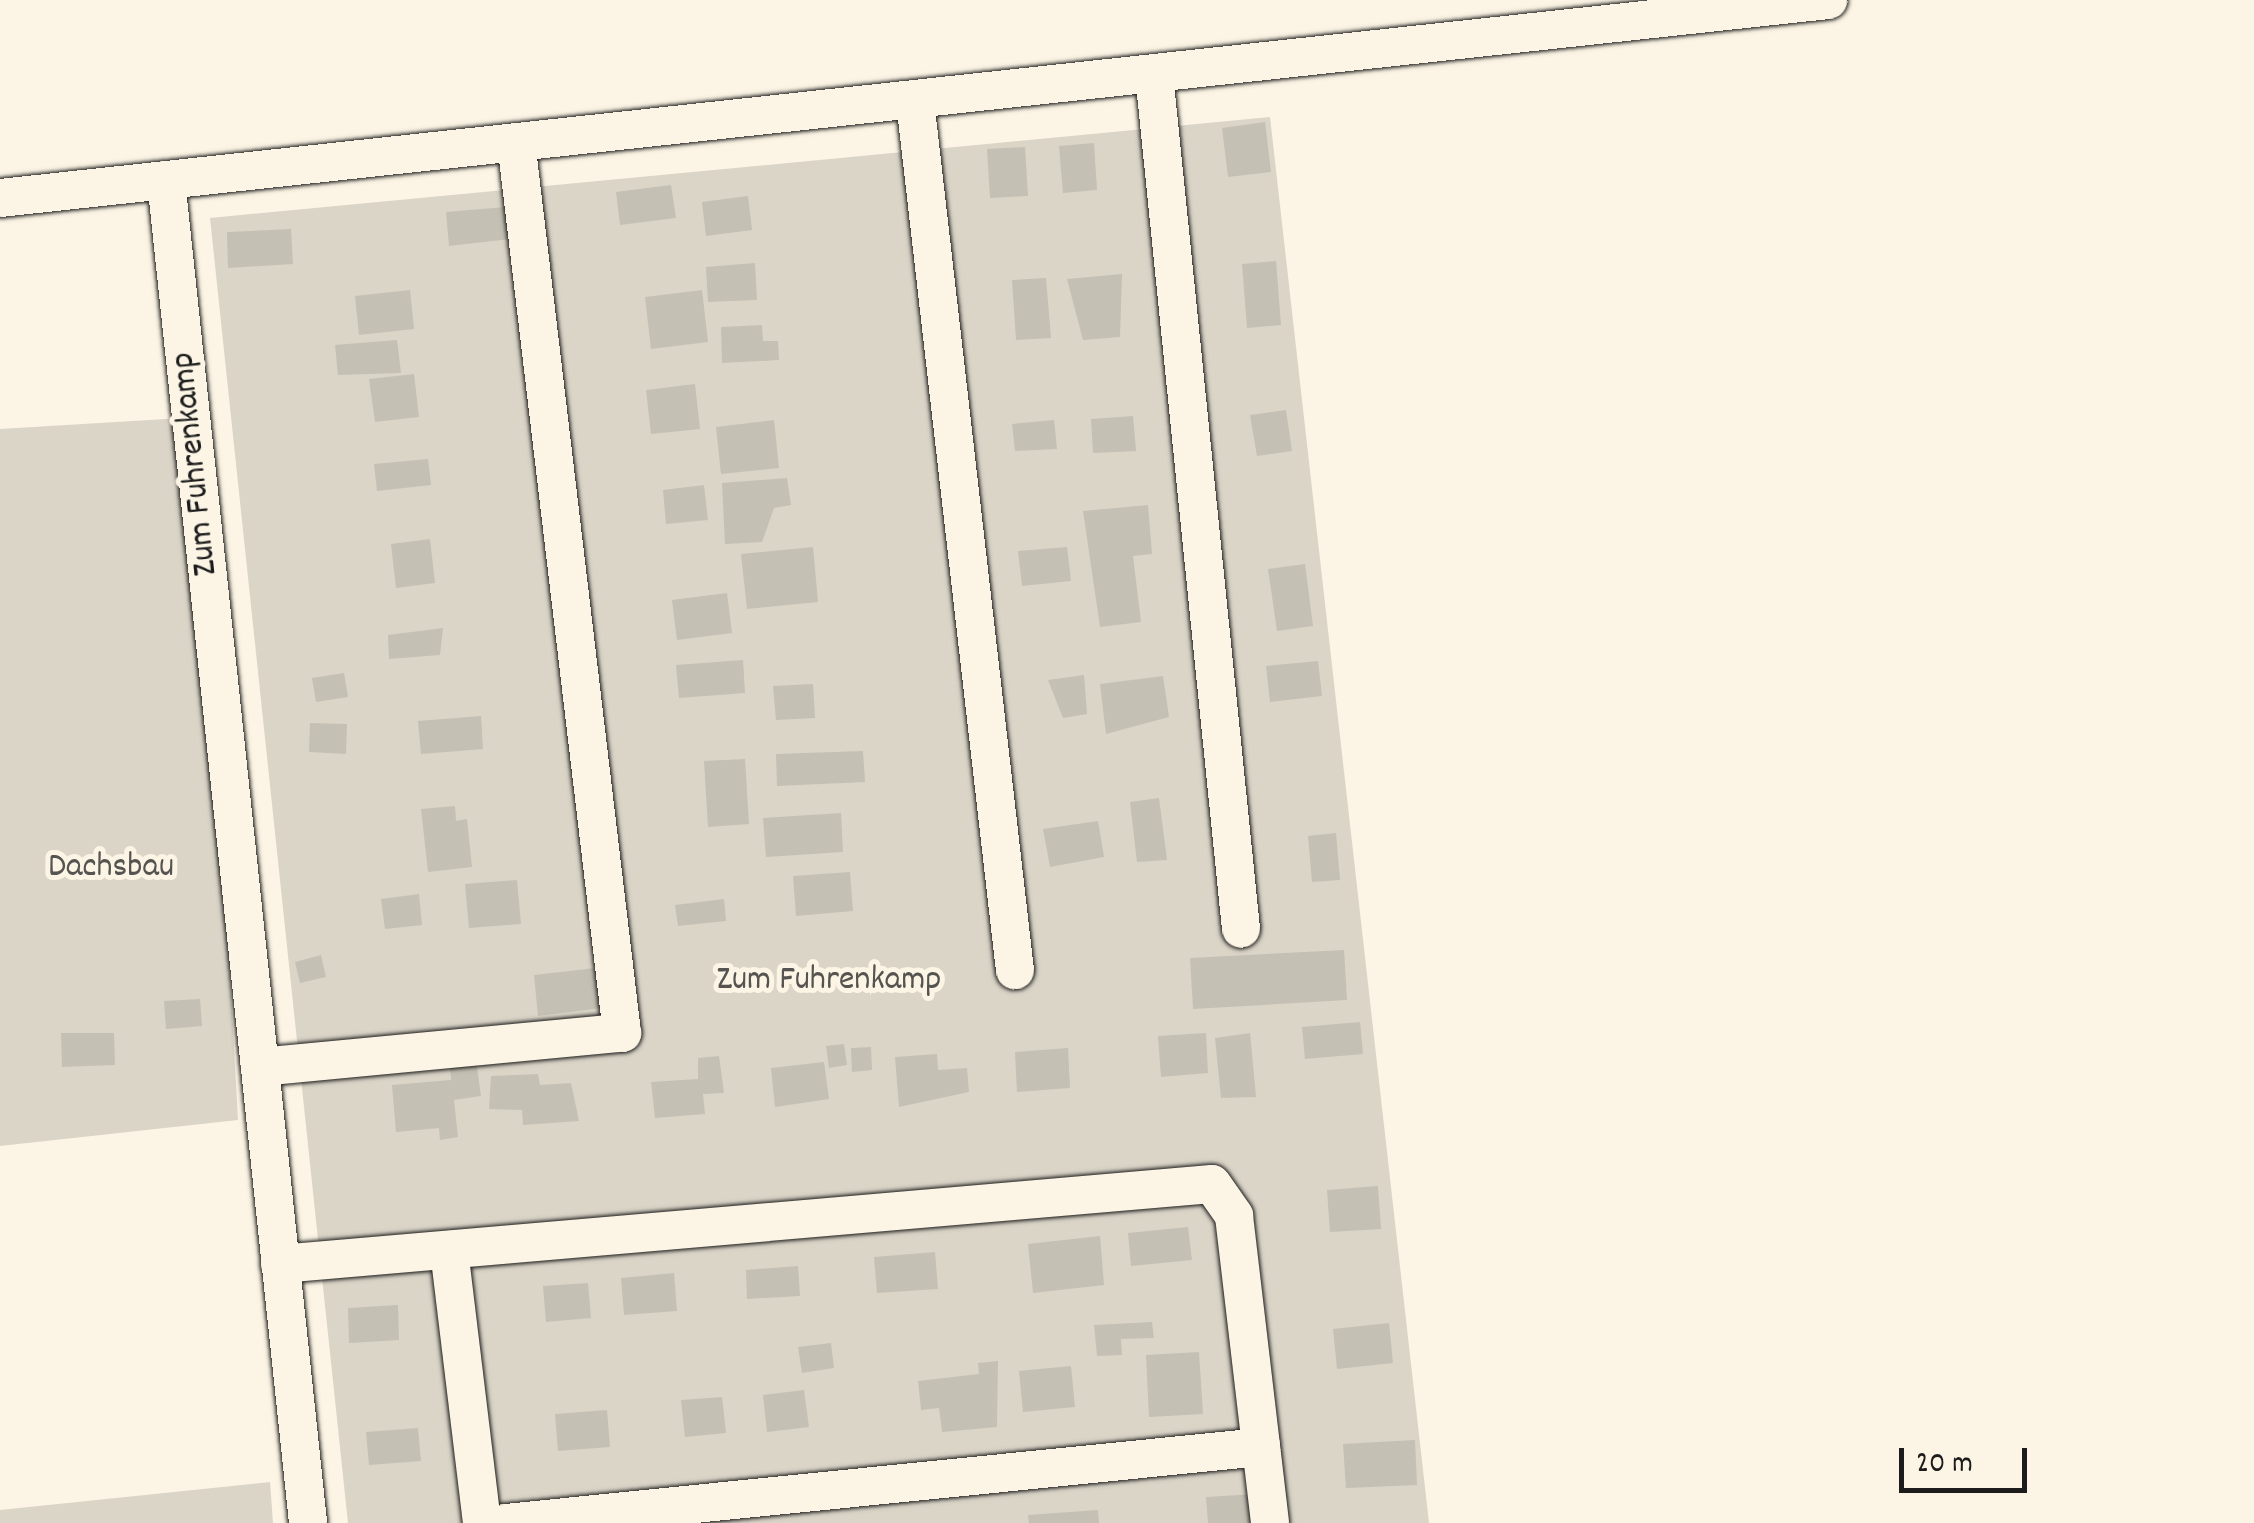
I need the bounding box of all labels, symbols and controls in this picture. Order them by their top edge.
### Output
street label: Zum Fuhrenkamp [163,350,229,578]
park label: Dachsbau [48,847,174,889]
park label: Zum Fuhrenkamp [717,960,941,1002]
scale bar [1904,1428,2032,1490]
text: 20 m [1916,1444,1973,1487]

